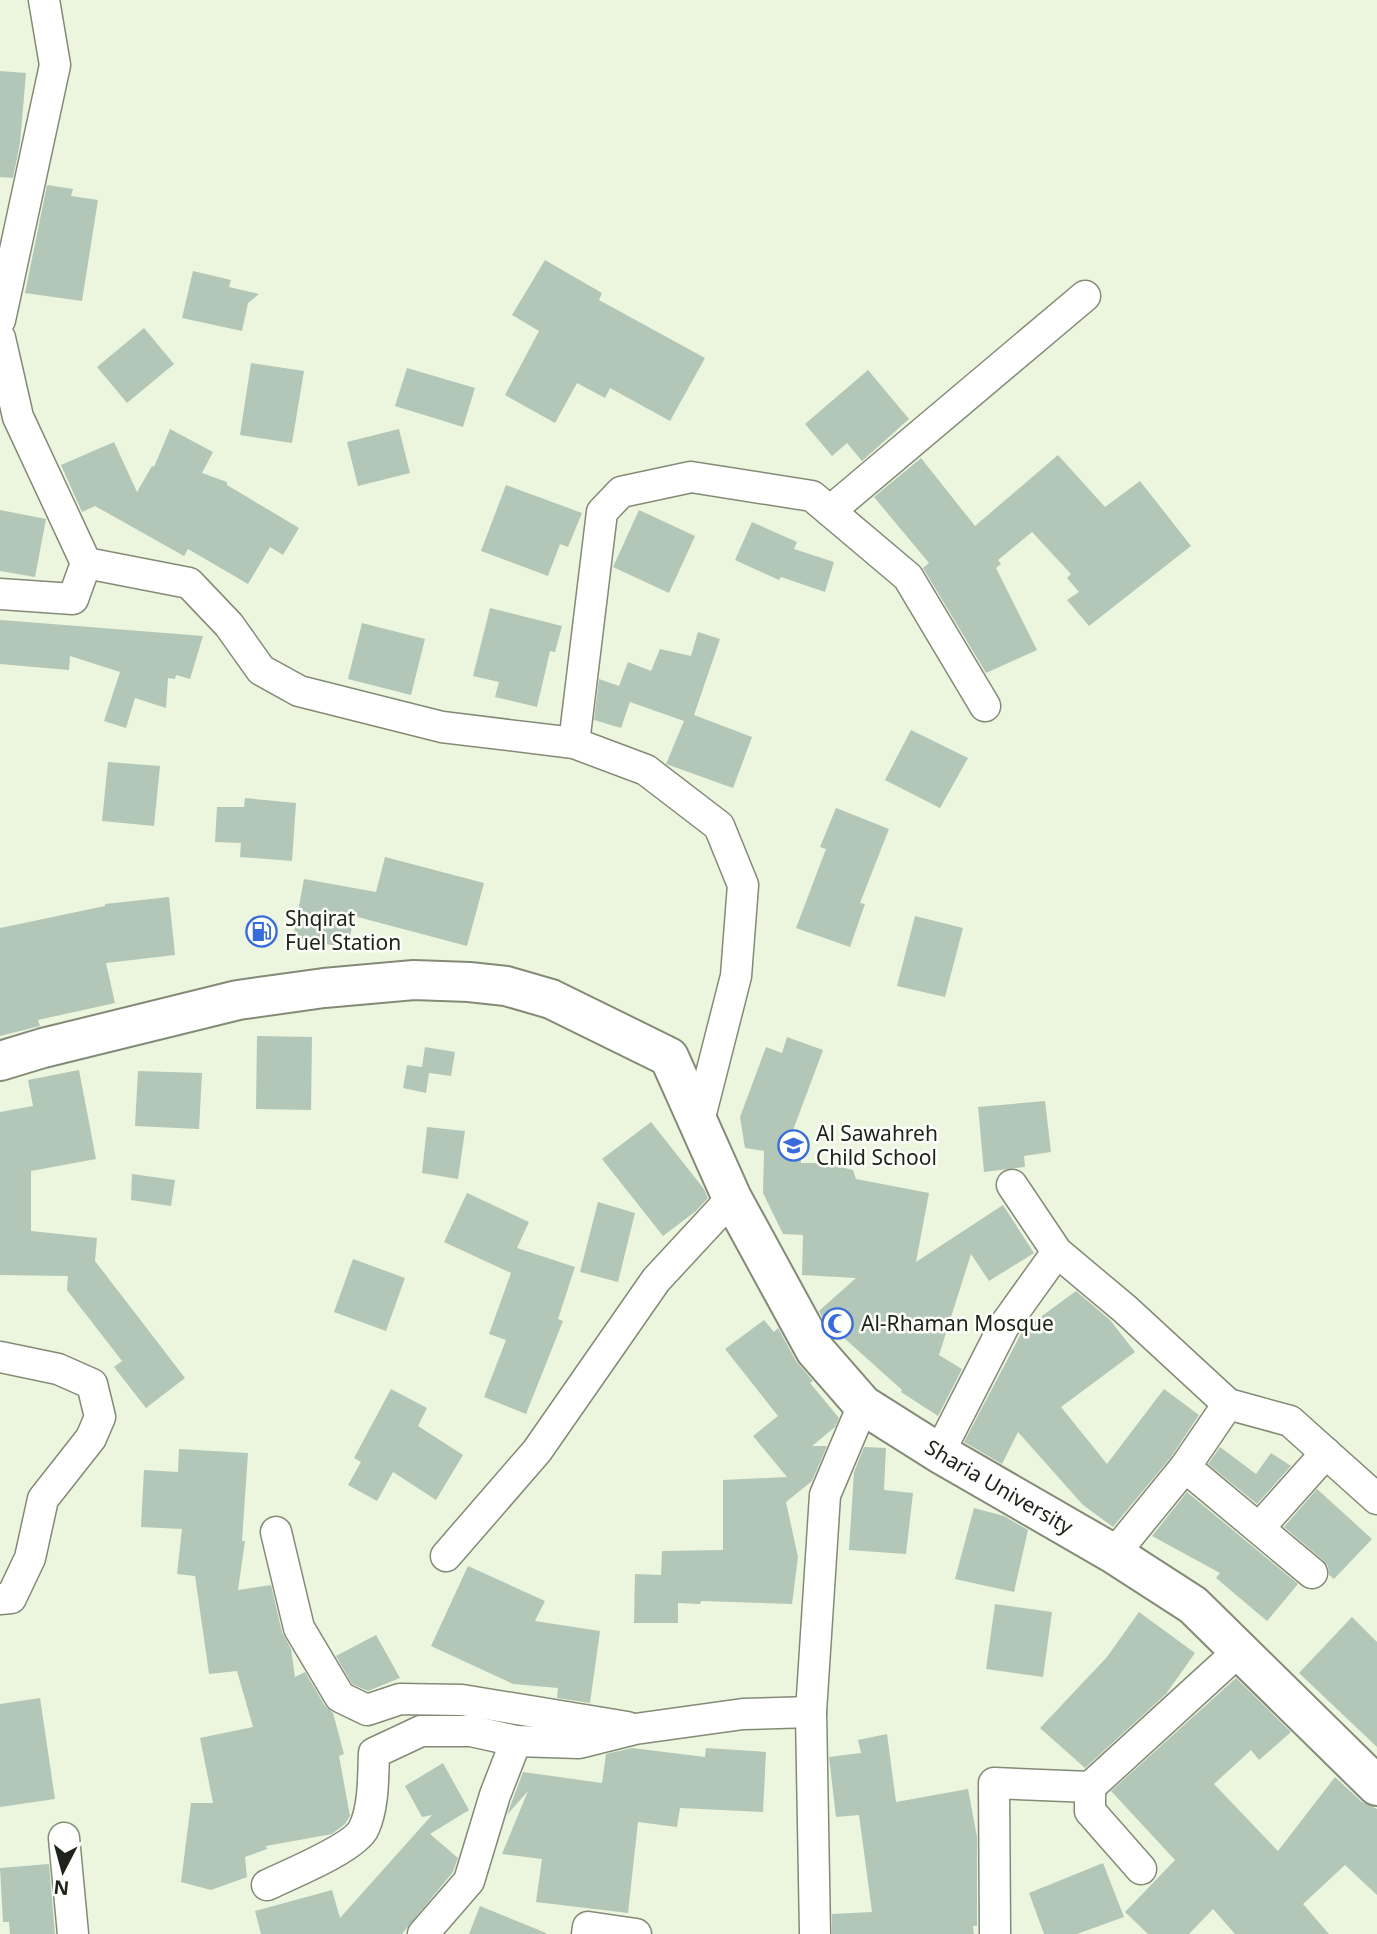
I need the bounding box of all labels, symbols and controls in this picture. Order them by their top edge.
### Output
place label: Shqirat Fuel Station [285,904,401,956]
fuel station icon: Shqirat Fuel Station [245,914,279,948]
place label: Al Sawahreh Child School [816,1119,938,1171]
school or university icon: Al Sawahreh Child School [776,1129,810,1163]
mosque icon: Al-Rhaman Mosque [821,1307,855,1341]
place label: Al-Rhaman Mosque [861,1309,1054,1337]
street label: Sharia University [920,1433,1079,1540]
north arrow [28,1836,98,1906]
text: N [52,1874,70,1902]

